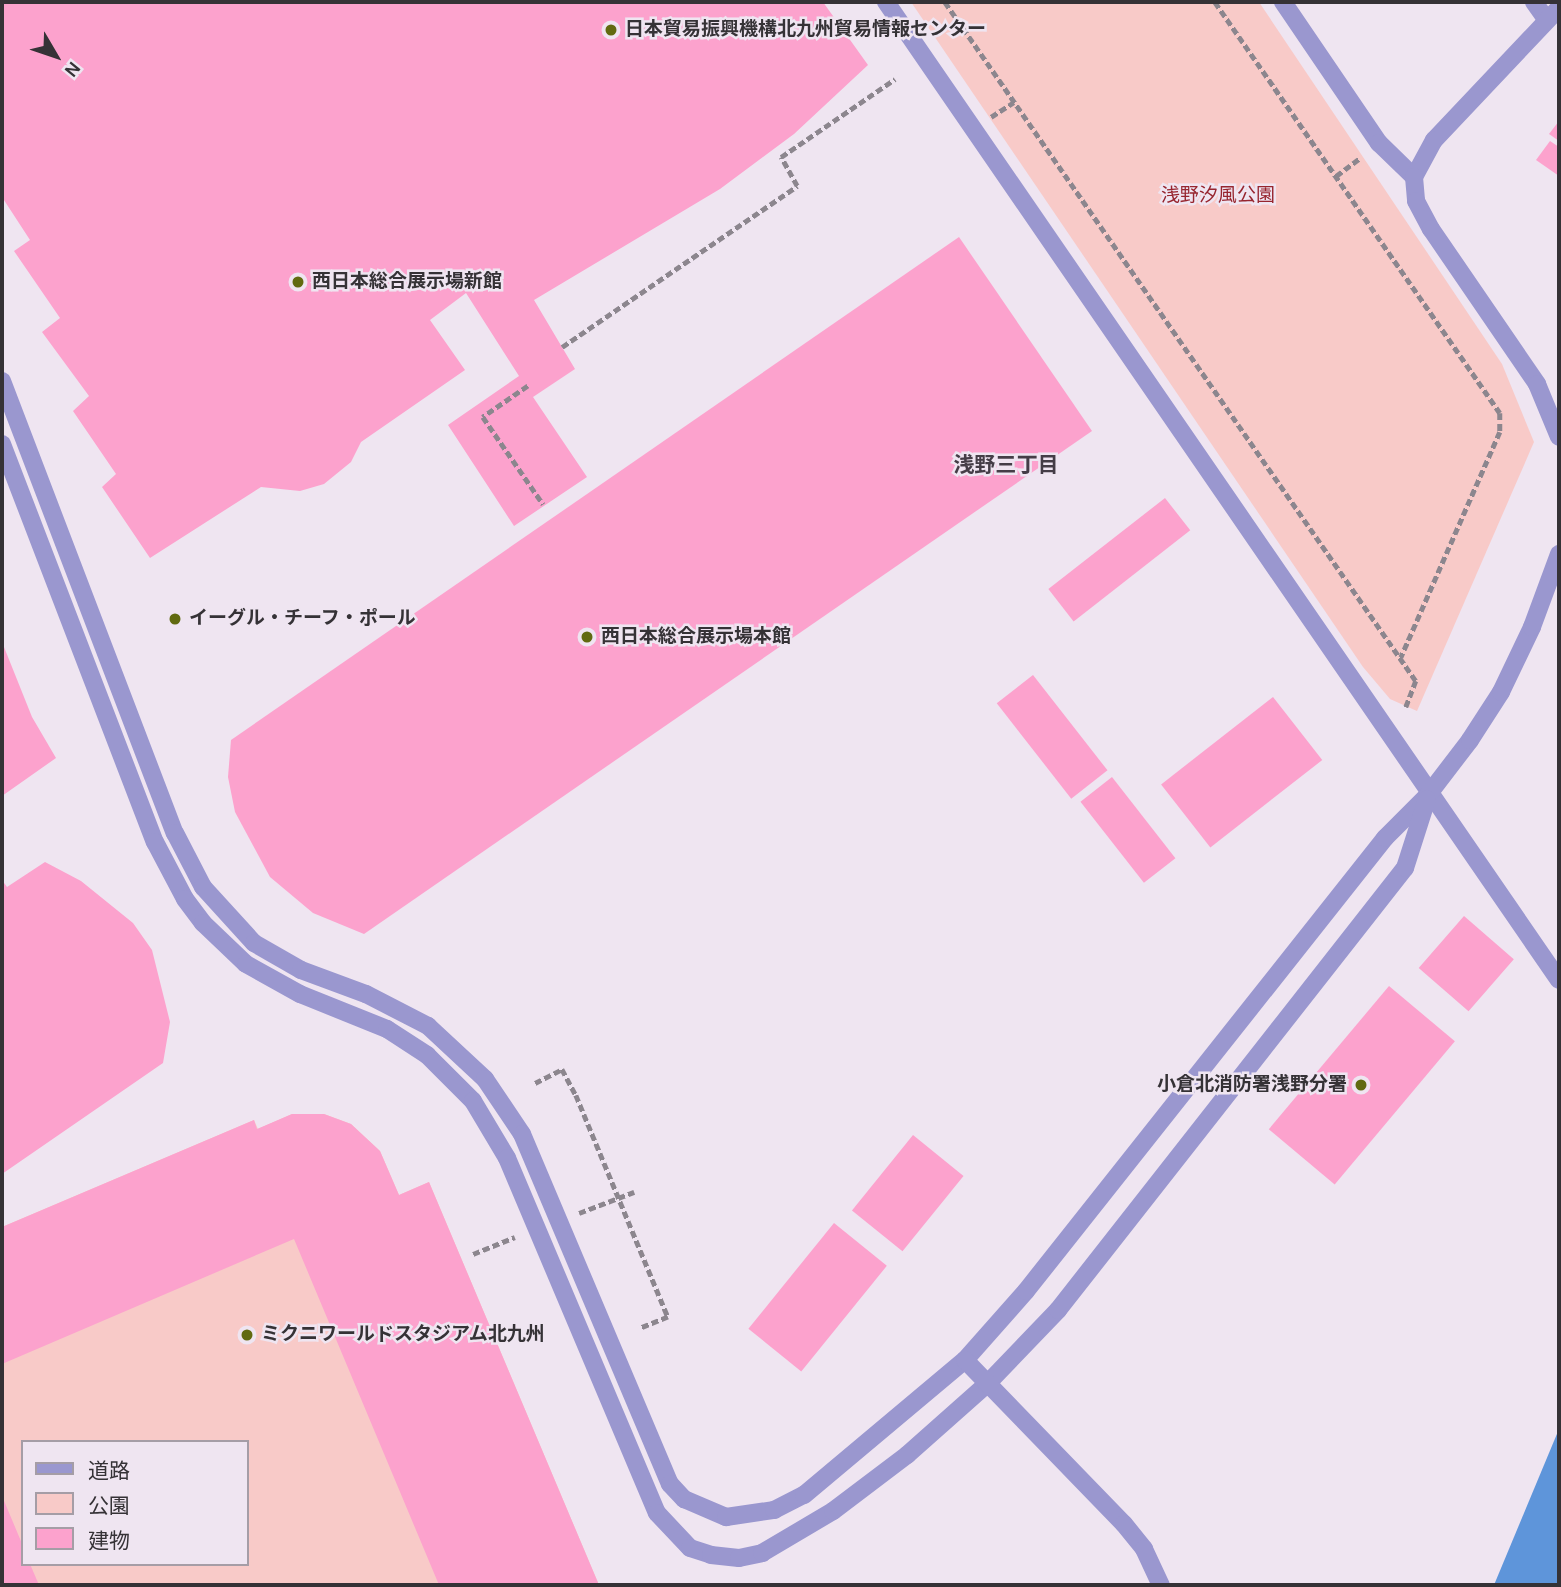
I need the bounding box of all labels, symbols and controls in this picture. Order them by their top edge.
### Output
place label: 日本貿易振興機構北九州貿易情報センター [625,19,986,41]
north arrow [21,21,91,91]
marker: 日本貿易振興機構北九州貿易情報センター [603,22,619,38]
text: N [59,57,85,81]
park label: 浅野汐風公園 [1161,185,1275,207]
place label: 西日本総合展示場新館 [312,271,502,293]
marker: 西日本総合展示場新館 [290,274,306,290]
district label: 浅野三丁目 [954,452,1058,478]
place label: イーグル・チーフ・ポール [189,608,417,630]
marker: イーグル・チーフ・ポール [167,611,183,627]
place label: 西日本総合展示場本館 [601,626,791,648]
marker: 西日本総合展示場本館 [579,629,595,645]
place label: 小倉北消防署浅野分署 [1157,1074,1347,1096]
marker: 小倉北消防署浅野分署 [1353,1077,1369,1093]
place label: ミクニワールドスタジアム北九州 [261,1324,546,1346]
marker: ミクニワールドスタジアム北九州 [239,1327,255,1343]
legend [21,1440,248,1566]
text: 道路 [88,1459,130,1483]
text: 公園 [88,1494,130,1518]
text: 建物 [88,1529,130,1553]

